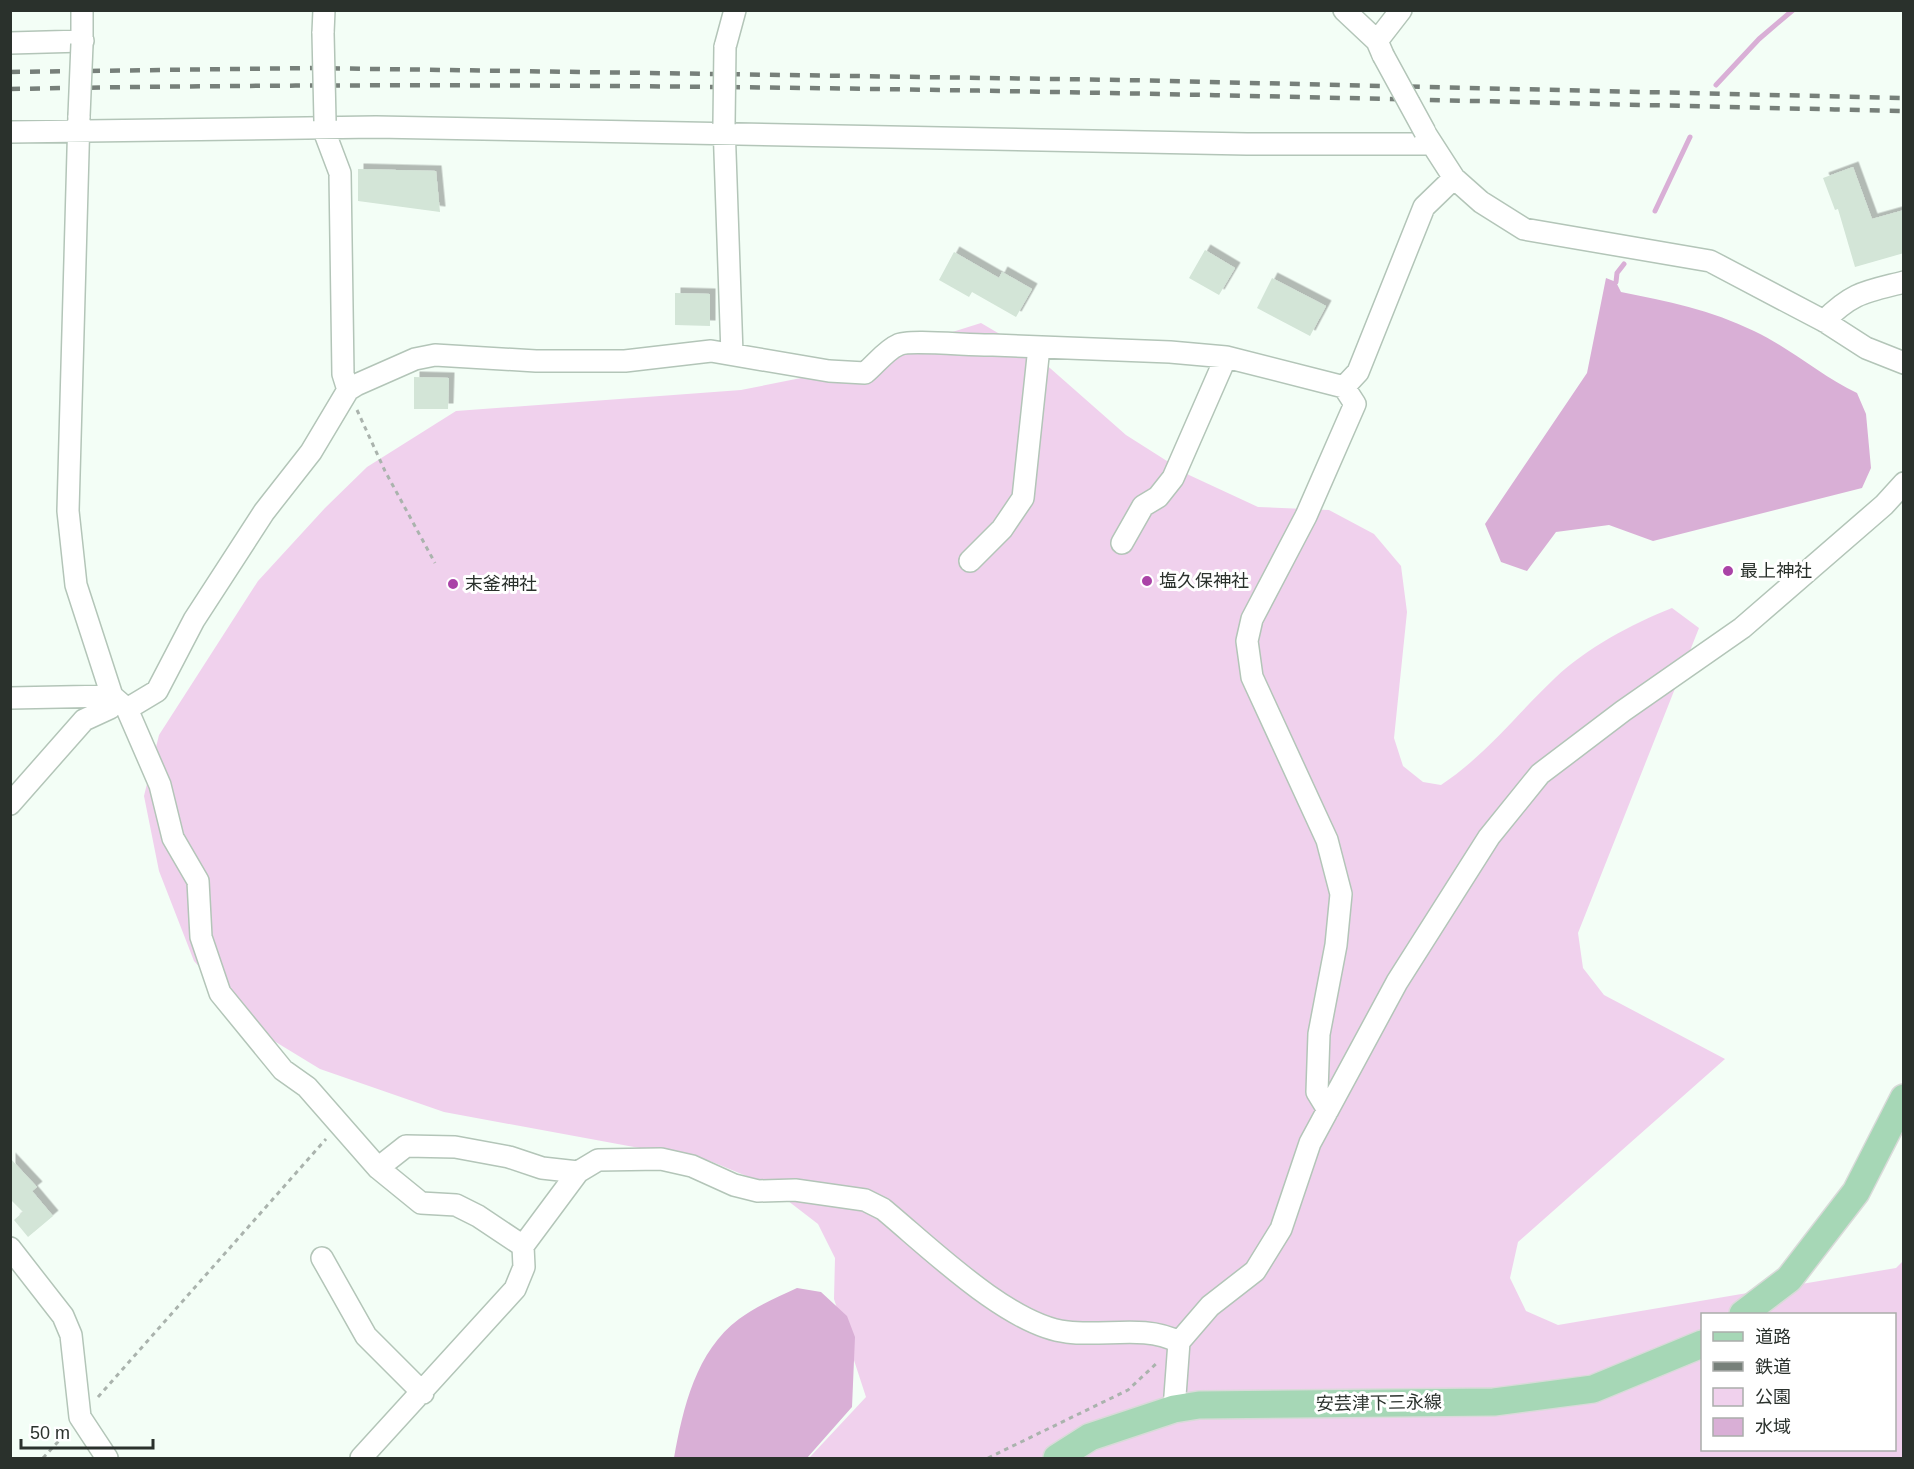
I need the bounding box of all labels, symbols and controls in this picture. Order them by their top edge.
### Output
place label: 最上神社 [1740,561,1812,581]
marker: 最上神社 [1721,564,1735,578]
place label: 塩久保神社 [1159,571,1249,591]
place label: 末釜神社 [465,574,537,594]
marker: 塩久保神社 [1140,574,1154,588]
marker: 末釜神社 [446,577,460,591]
legend [1701,1313,1896,1451]
text: 道路 [1755,1327,1791,1347]
text: 鉄道 [1755,1357,1791,1377]
text: 公園 [1755,1387,1791,1407]
street label: 安芸津下三永線 [1316,1392,1442,1414]
scale bar [21,1412,153,1450]
text: 水域 [1755,1417,1791,1437]
text: 50 m [30,1423,70,1443]

